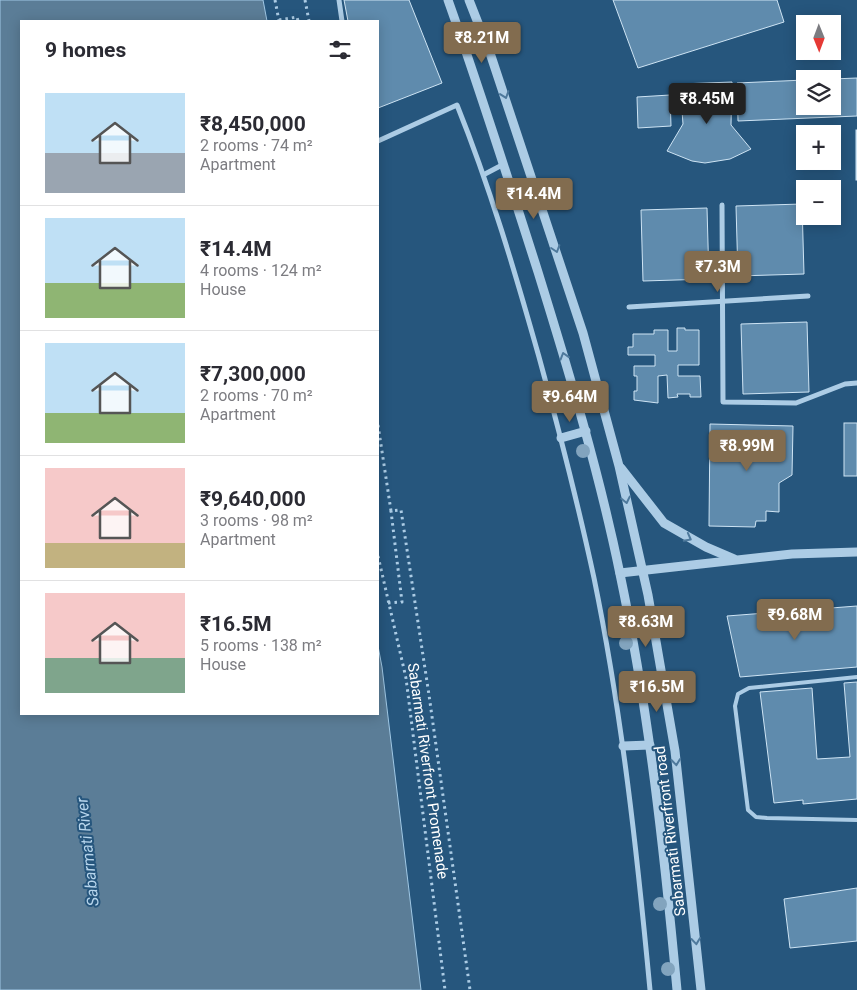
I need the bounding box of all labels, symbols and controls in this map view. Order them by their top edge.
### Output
north arrow [796,15,841,60]
map controls [796,15,841,225]
pin: ₹8.21M [441,22,523,64]
text: ₹8.21M [455,28,509,47]
icon: filters [326,36,354,64]
text: 9 homes [45,38,126,62]
button: layers [796,70,841,115]
pin: ₹8.45M [666,82,748,125]
text: ₹8.45M [680,89,734,108]
one-way arrow [499,90,509,99]
text: ₹8,450,000 [200,112,306,136]
icon: home [85,113,145,173]
button: + [796,125,841,170]
text: 2 rooms · 74 m² [200,136,313,155]
text: Apartment [200,155,276,174]
pin: ₹14.4M [493,178,575,220]
button: − [796,180,841,225]
text: ₹14.4M [507,184,561,203]
text: ₹14.4M [200,237,272,261]
icon: home [85,238,145,298]
one-way arrow [550,244,560,253]
pin: ₹7.3M [683,250,753,293]
text: ₹7.3M [695,257,741,276]
text: 4 rooms · 124 m² [200,261,322,280]
text: House [200,280,246,299]
one-way arrow [560,353,570,361]
text: ₹7,300,000 [200,362,306,386]
icon: home [85,363,145,423]
pin: ₹9.64M [529,380,611,423]
text: 2 rooms · 70 m² [200,386,313,405]
text: ₹9.64M [543,387,597,406]
text: Apartment [200,405,276,424]
pin: ₹8.99M [706,430,788,472]
text: ₹8.99M [720,436,774,455]
text: ₹9,640,000 [200,487,306,511]
icon: home [85,488,145,548]
one-way arrow [620,495,631,504]
text: 3 rooms · 98 m² [200,511,313,530]
text: Apartment [200,530,276,549]
one-way arrow [683,532,692,542]
pin: ₹9.68M [754,598,836,641]
text: ₹9.68M [768,605,822,624]
pin: ₹8.63M [605,606,687,648]
text: ₹16.5M [200,612,272,636]
text: ₹8.63M [619,612,673,631]
icon: home [85,613,145,673]
text: 5 rooms · 138 m² [200,636,322,655]
text: House [200,655,246,674]
street label: Sabarmati Riverfront Promenade [404,662,452,880]
pin: ₹16.5M [616,670,698,713]
text: ₹16.5M [630,677,684,696]
street label: Sabarmati Riverfront road [651,745,689,917]
one-way arrow [670,759,681,767]
water label: Sabarmati River [72,796,103,907]
one-way arrow [690,938,701,946]

